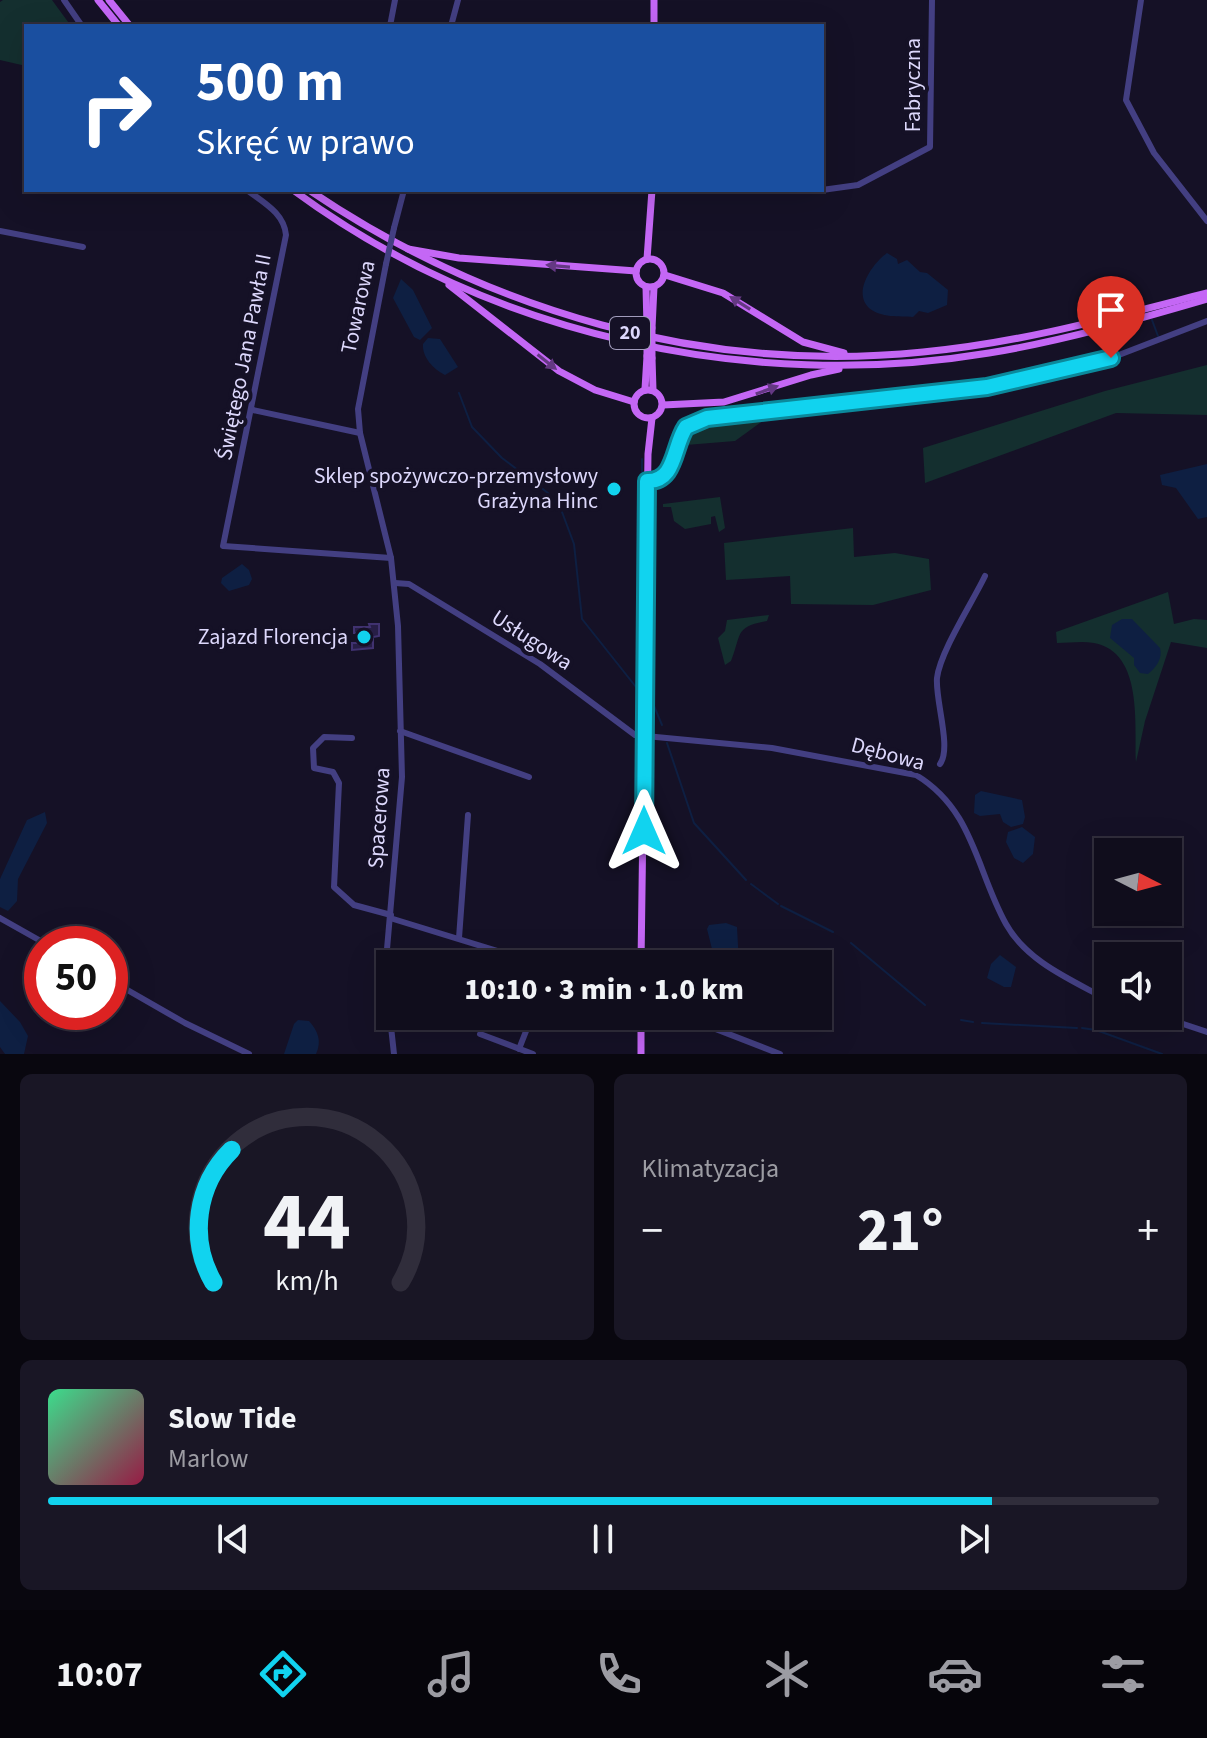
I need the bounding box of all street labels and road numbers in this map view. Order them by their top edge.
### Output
street label: Fabryczna [897,38,929,132]
street label: Świętego Jana Pawła II [208,251,280,463]
street label: Towarowa [332,257,384,357]
road number: 20 [610,317,650,349]
street label: Usługowa [485,602,579,678]
street label: Dębowa [848,729,928,779]
street label: Spacerowa [360,766,398,870]

